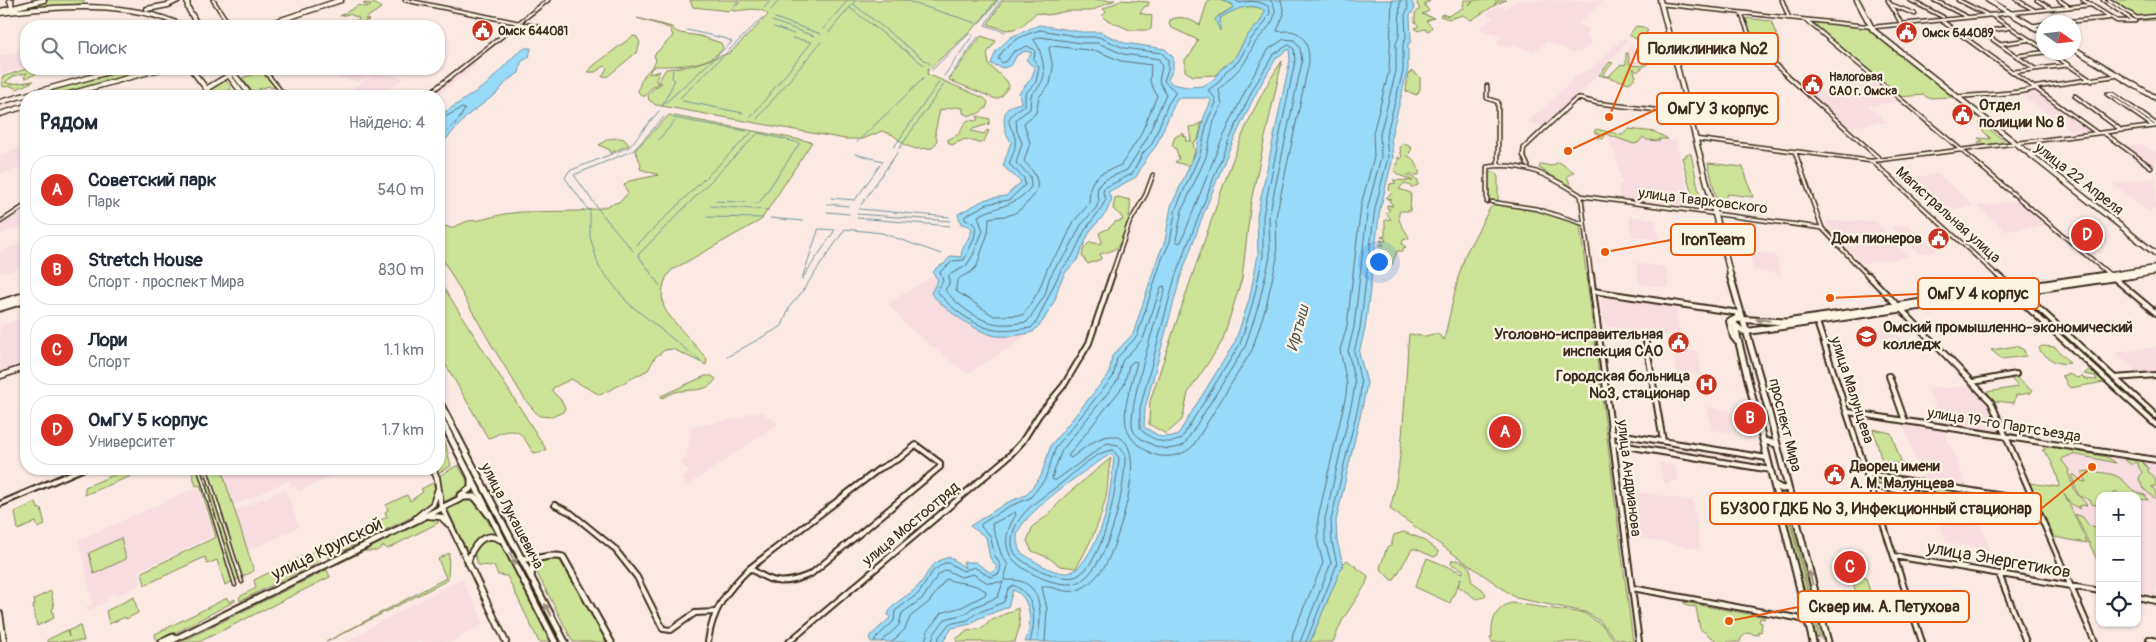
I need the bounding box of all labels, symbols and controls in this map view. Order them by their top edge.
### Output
north arrow [2036,15,2081,60]
public building icon: Омск 644081 [470,19,494,43]
search box [20,20,445,75]
public building icon: Омск 644089 [1894,21,1918,45]
place label: Омск 644081 [498,24,568,39]
place label: Омск 644089 [1922,26,1994,41]
callout: Поликлиника №2 [1638,33,1778,64]
icon: search [38,34,66,62]
text: Поиск [78,36,128,60]
text: Поликлиника №2 [1648,39,1768,59]
place label: Налоговая САО г. Омска [1829,70,1898,99]
public building icon: Налоговая САО г. Омска [1801,72,1825,96]
callout: ОмГУ 3 корпус [1657,93,1778,124]
place label: Отдел полиции № 8 [1979,96,2065,132]
text: ОмГУ 3 корпус [1667,99,1769,119]
public building icon: Отдел полиции № 8 [1951,102,1975,126]
text: Рядом [40,109,98,136]
text: Найдено: 4 [349,113,425,133]
street label: улица 22 Апреля [2030,138,2127,220]
street label: Магистральная улица [1891,163,2005,267]
text: Советский парк [88,168,217,192]
text: A [52,180,62,200]
text: 540 m [377,180,424,200]
street label: улица Тварковского [1636,184,1769,218]
text: Парк [88,192,121,212]
pin: D [2071,216,2103,254]
callout: IronTeam [1671,224,1755,255]
public building icon: Дом пионеров [1926,226,1950,250]
place label: Дом пионеров [1831,229,1922,248]
text: IronTeam [1681,230,1745,250]
text: Stretch House [88,248,203,272]
your location [1366,249,1392,275]
text: B [52,260,62,280]
text: 830 m [378,260,424,280]
text: Спорт · проспект Мира [88,272,244,292]
callout: ОмГУ 4 корпус [1918,278,2039,309]
text: ОмГУ 4 корпус [1927,284,2029,304]
water label: Иртыш [1282,301,1314,353]
one-way arrow [1755,316,1771,324]
place label: Омский промышленно-экономический колледж [1883,318,2133,354]
school or university icon: Омский промышленно-экономический колледж [1855,324,1879,348]
place label: Уголовно-исправительная инспекция САО [1494,325,1663,361]
text: Лори [88,328,127,352]
public building icon: Уголовно-исправительная инспекция САО [1667,331,1691,355]
street label: улица Малунцева [1825,333,1878,446]
text: C [52,340,62,360]
text: 1.1 km [384,340,424,360]
text: Спорт [88,352,130,372]
place label: Городская больница №3, стационар [1556,367,1690,403]
hospital icon: Городская больница №3, стационар [1694,373,1718,397]
street label: проспект Мира [1764,376,1806,474]
pin: B [1734,399,1766,437]
street label: улица 19-го Партсъезда [1925,403,2082,447]
text: ОмГУ 5 корпус [88,408,208,432]
pin: A [1489,413,1521,451]
street label: улица Андрианова [1612,418,1646,537]
text: D [52,420,62,440]
text: 1.7 km [381,420,424,440]
text: Университет [88,432,175,452]
place label: Дворец имени А. М. Малунцева [1849,457,1954,493]
street label: улица Лукашевича [476,459,548,572]
public building icon: Дворец имени А. М. Малунцева [1822,463,1846,487]
street label: улица Мостоотряд [858,478,963,571]
map controls [2096,492,2141,627]
button: + [2096,492,2141,537]
callout: БУЗОО ГДКБ № 3, Инфекционный стационар [1710,493,2041,524]
text: БУЗОО ГДКБ № 3, Инфекционный стационар [1720,499,2032,519]
street label: улица Крупской [267,512,386,586]
street label: улица Энергетиков [1924,536,2073,584]
button: − [2096,537,2141,582]
pin: C [1834,548,1866,586]
one-way arrow [509,552,517,567]
one-way arrow [1807,570,1815,585]
button: locate [2096,582,2141,627]
callout: Сквер им. А. Петухова [1798,591,1969,622]
text: Сквер им. А. Петухова [1808,597,1960,617]
one-way arrow [544,603,552,617]

